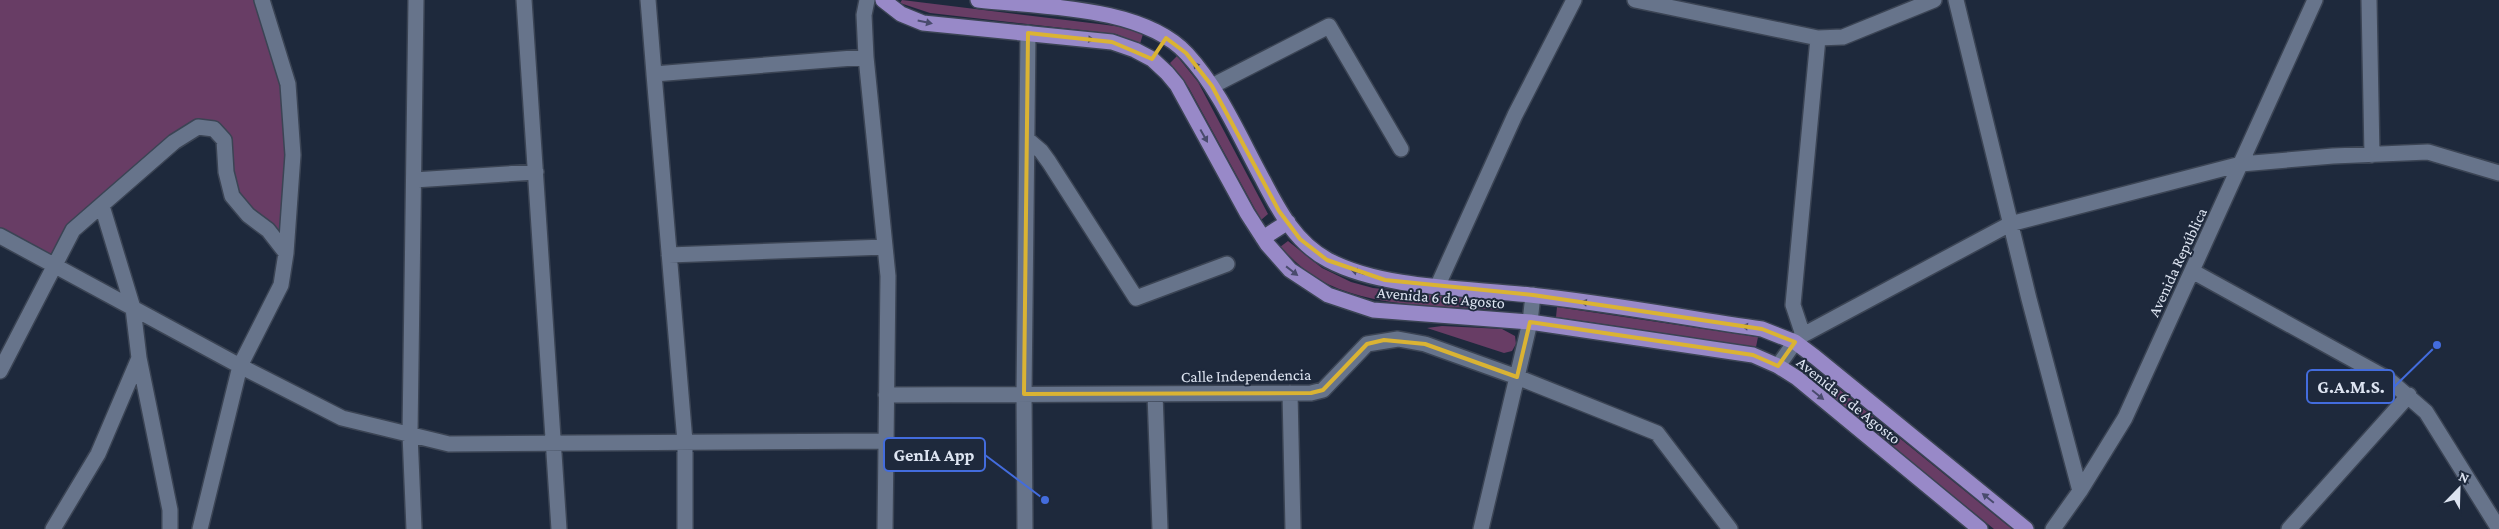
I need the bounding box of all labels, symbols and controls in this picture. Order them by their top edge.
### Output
one-way arrow [918,18,933,26]
one-way arrow [1079,35,1095,43]
one-way arrow [1193,61,1203,75]
one-way arrow [1200,128,1208,143]
street label: Avenida República [2145,205,2211,320]
one-way arrow [1286,266,1299,276]
one-way arrow [1350,268,1365,276]
street label: Avenida 6 de Agosto [1376,283,1506,313]
one-way arrow [1580,299,1596,307]
one-way arrow [1740,323,1756,331]
street label: Avenida 6 de Agosto [1793,353,1904,448]
street label: Calle Independencia [1181,366,1312,386]
callout: G.A.M.S. [2307,370,2394,403]
text: G.A.M.S. [2317,377,2385,397]
one-way arrow [1811,390,1824,401]
callout: GenIA App [884,438,985,471]
text: GenIA App [893,445,975,465]
north arrow [2434,464,2484,514]
text: N [2457,468,2472,486]
one-way arrow [1982,493,1995,504]

